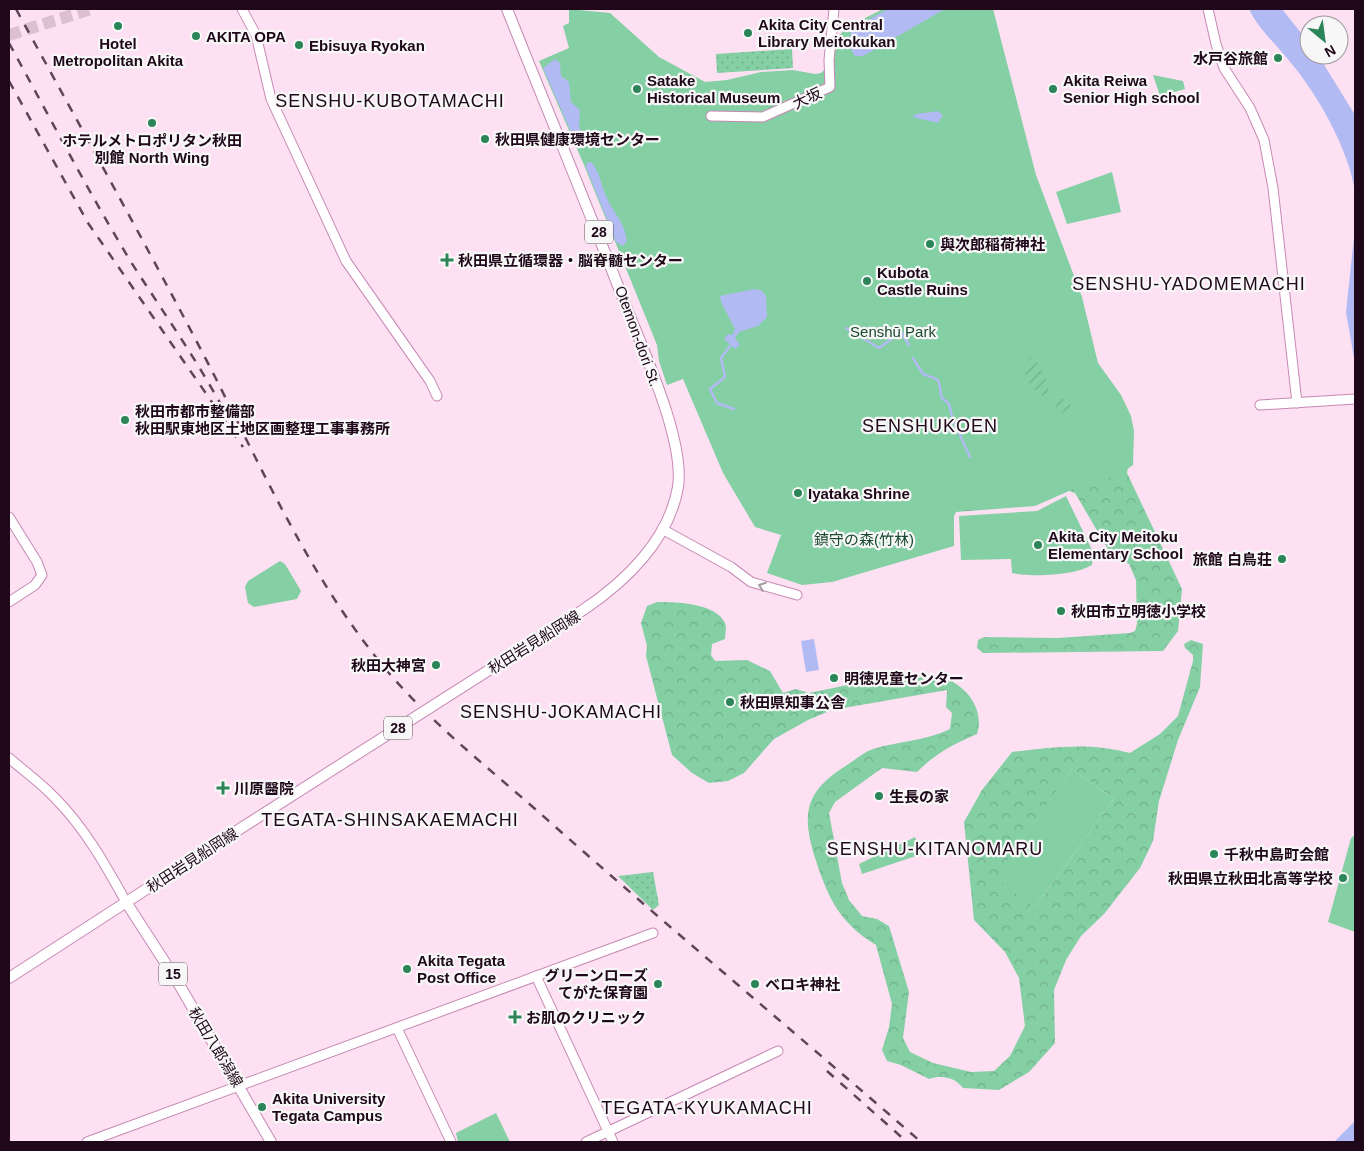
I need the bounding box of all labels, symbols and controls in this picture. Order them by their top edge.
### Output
north arrow [1299,15,1349,65]
place label: Akita City Central Library Meitokukan [758,16,896,50]
marker: Hotel Metropolitan Akita [112,20,124,32]
marker: Akita City Central Library Meitokukan [742,27,754,39]
place label: AKITA OPA [206,28,286,45]
marker: AKITA OPA [190,30,202,42]
place label: Hotel Metropolitan Akita [53,35,184,69]
place label: Ebisuya Ryokan [309,37,425,54]
marker: Ebisuya Ryokan [293,39,305,51]
text: N [1322,42,1339,61]
place label: 水戸谷旅館 [1193,50,1268,67]
marker: 水戸谷旅館 [1272,52,1284,64]
place label: Satake Historical Museum [647,72,780,106]
place label: Akita Reiwa Senior High school [1063,72,1200,106]
marker: Satake Historical Museum [631,83,643,95]
marker: Akita Reiwa Senior High school [1047,83,1059,95]
street label: 大坂 [790,84,824,112]
district label: SENSHU-KUBOTAMACHI [275,91,505,111]
marker: ホテルメトロポリタン秋田 別館 North Wing [146,117,158,129]
place label: 秋田県健康環境センター [495,131,660,148]
place label: ホテルメトロポリタン秋田 別館 North Wing [62,132,242,166]
marker: 秋田県健康環境センター [479,133,491,145]
road number: 28 [585,220,613,243]
place label: 與次郎稲荷神社 [940,236,1045,253]
marker: 與次郎稲荷神社 [924,238,936,250]
place label: 秋田県立循環器・脳脊髄センター [458,252,683,269]
marker: 秋田県立循環器・脳脊髄センター [440,253,454,267]
place label: Kubota Castle Ruins [877,264,968,298]
district label: SENSHU-YADOMEMACHI [1072,274,1306,294]
marker: Kubota Castle Ruins [861,275,873,287]
street label: Otemon-dori St. [612,283,664,389]
park label: Senshū Park [850,323,936,340]
place label: 秋田市都市整備部 秋田駅東地区土地区画整理工事事務所 [135,403,390,437]
marker: 秋田市都市整備部 秋田駅東地区土地区画整理工事事務所 [119,414,131,426]
district label: SENSHUKOEN [862,416,998,436]
place label: Iyataka Shrine [808,485,910,502]
marker: Iyataka Shrine [792,487,804,499]
place label: Akita City Meitoku Elementary School [1048,528,1183,562]
park label: 鎮守の森(竹林) [814,531,914,548]
marker: Akita City Meitoku Elementary School [1032,539,1044,551]
place label: 旅館 白鳥荘 [1193,551,1272,568]
marker: 旅館 白鳥荘 [1276,553,1288,565]
one-way arrow [758,582,767,592]
place label: 秋田市立明徳小学校 [1071,603,1206,620]
marker: 秋田市立明徳小学校 [1055,605,1067,617]
street label: 秋田岩見船岡線 [485,607,583,677]
place label: 秋田大神宮 [351,657,426,674]
marker: 秋田大神宮 [430,659,442,671]
place label: 明徳児童センター [844,670,964,687]
marker: 明徳児童センター [828,672,840,684]
place label: 秋田県知事公舎 [740,694,846,711]
marker: 秋田県知事公舎 [724,696,736,708]
district label: SENSHU-JOKAMACHI [460,702,662,722]
road number: 28 [384,716,412,740]
place label: 川原醫院 [234,780,294,797]
marker: 川原醫院 [216,781,230,795]
place label: 生長の家 [889,788,949,805]
marker: 生長の家 [873,790,885,802]
district label: TEGATA-SHINSAKAEMACHI [261,810,519,830]
street label: 秋田岩見船岡線 [143,824,241,896]
district label: SENSHU-KITANOMARU [827,839,1043,859]
place label: 千秋中島町会館 [1224,846,1329,863]
marker: 千秋中島町会館 [1208,848,1220,860]
place label: 秋田県立秋田北高等学校 [1168,870,1333,887]
marker: 秋田県立秋田北高等学校 [1337,872,1349,884]
place label: Akita Tegata Post Office [417,952,506,986]
road number: 15 [159,962,187,986]
marker: Akita Tegata Post Office [401,963,413,975]
place label: グリーンローズ てがた保育園 [544,967,648,1001]
place label: ベロキ神社 [765,976,840,993]
marker: グリーンローズ てがた保育園 [652,978,664,990]
marker: ベロキ神社 [749,978,761,990]
street label: 秋田八郎潟線 [186,1004,246,1090]
place label: お肌のクリニック [526,1009,646,1026]
marker: お肌のクリニック [508,1010,522,1024]
place label: Akita University Tegata Campus [272,1090,386,1124]
district label: TEGATA-KYUKAMACHI [601,1098,813,1118]
marker: Akita University Tegata Campus [256,1101,268,1113]

